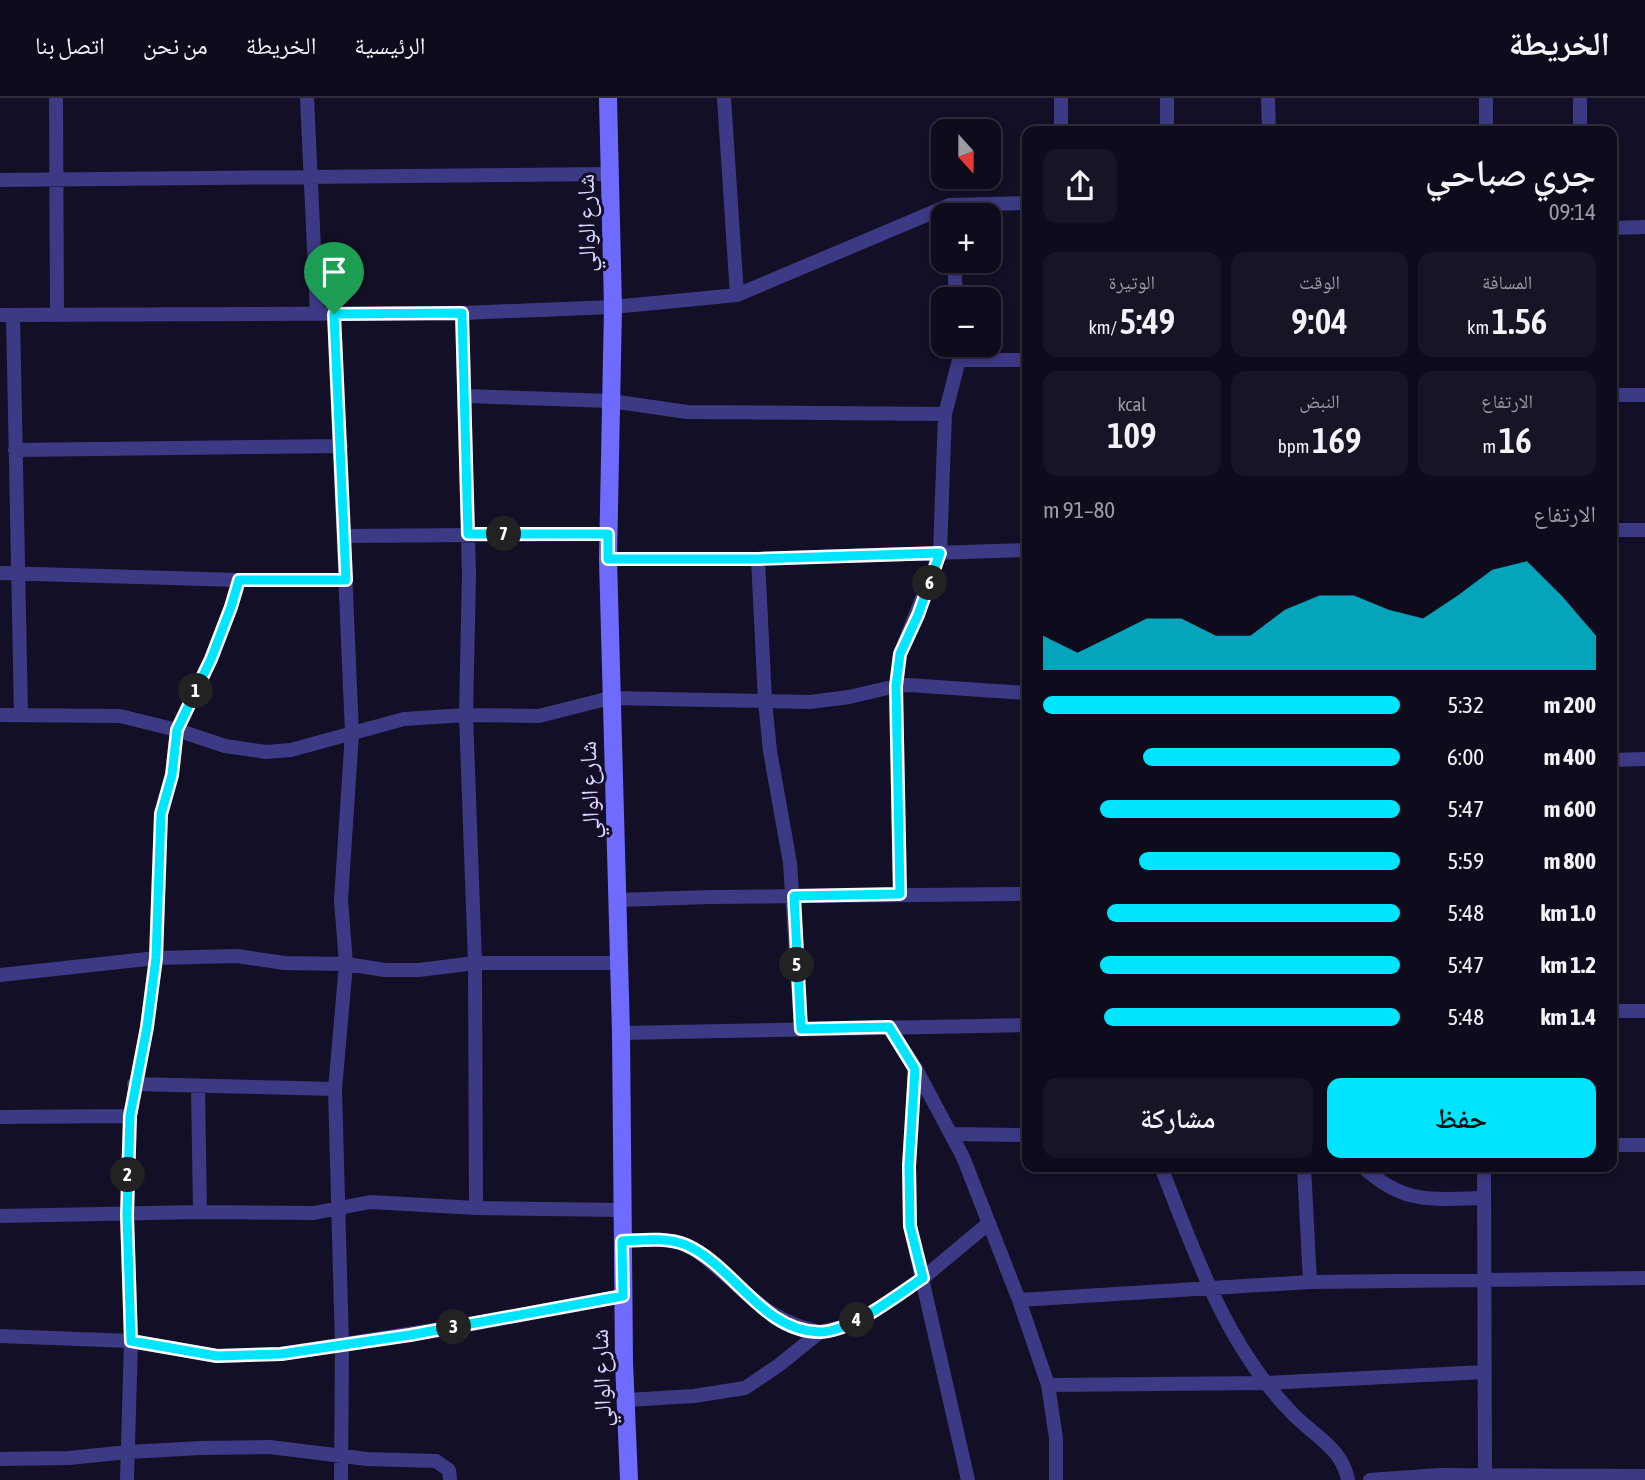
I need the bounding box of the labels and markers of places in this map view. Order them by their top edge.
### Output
pin [304,242,364,314]
pin: 7 [486,516,522,551]
pin: 6 [912,566,948,601]
pin: 1 [178,674,214,708]
pin: 5 [780,948,814,982]
pin: 2 [110,1158,146,1192]
pin: 4 [840,1302,874,1338]
pin: 3 [436,1310,472,1344]

